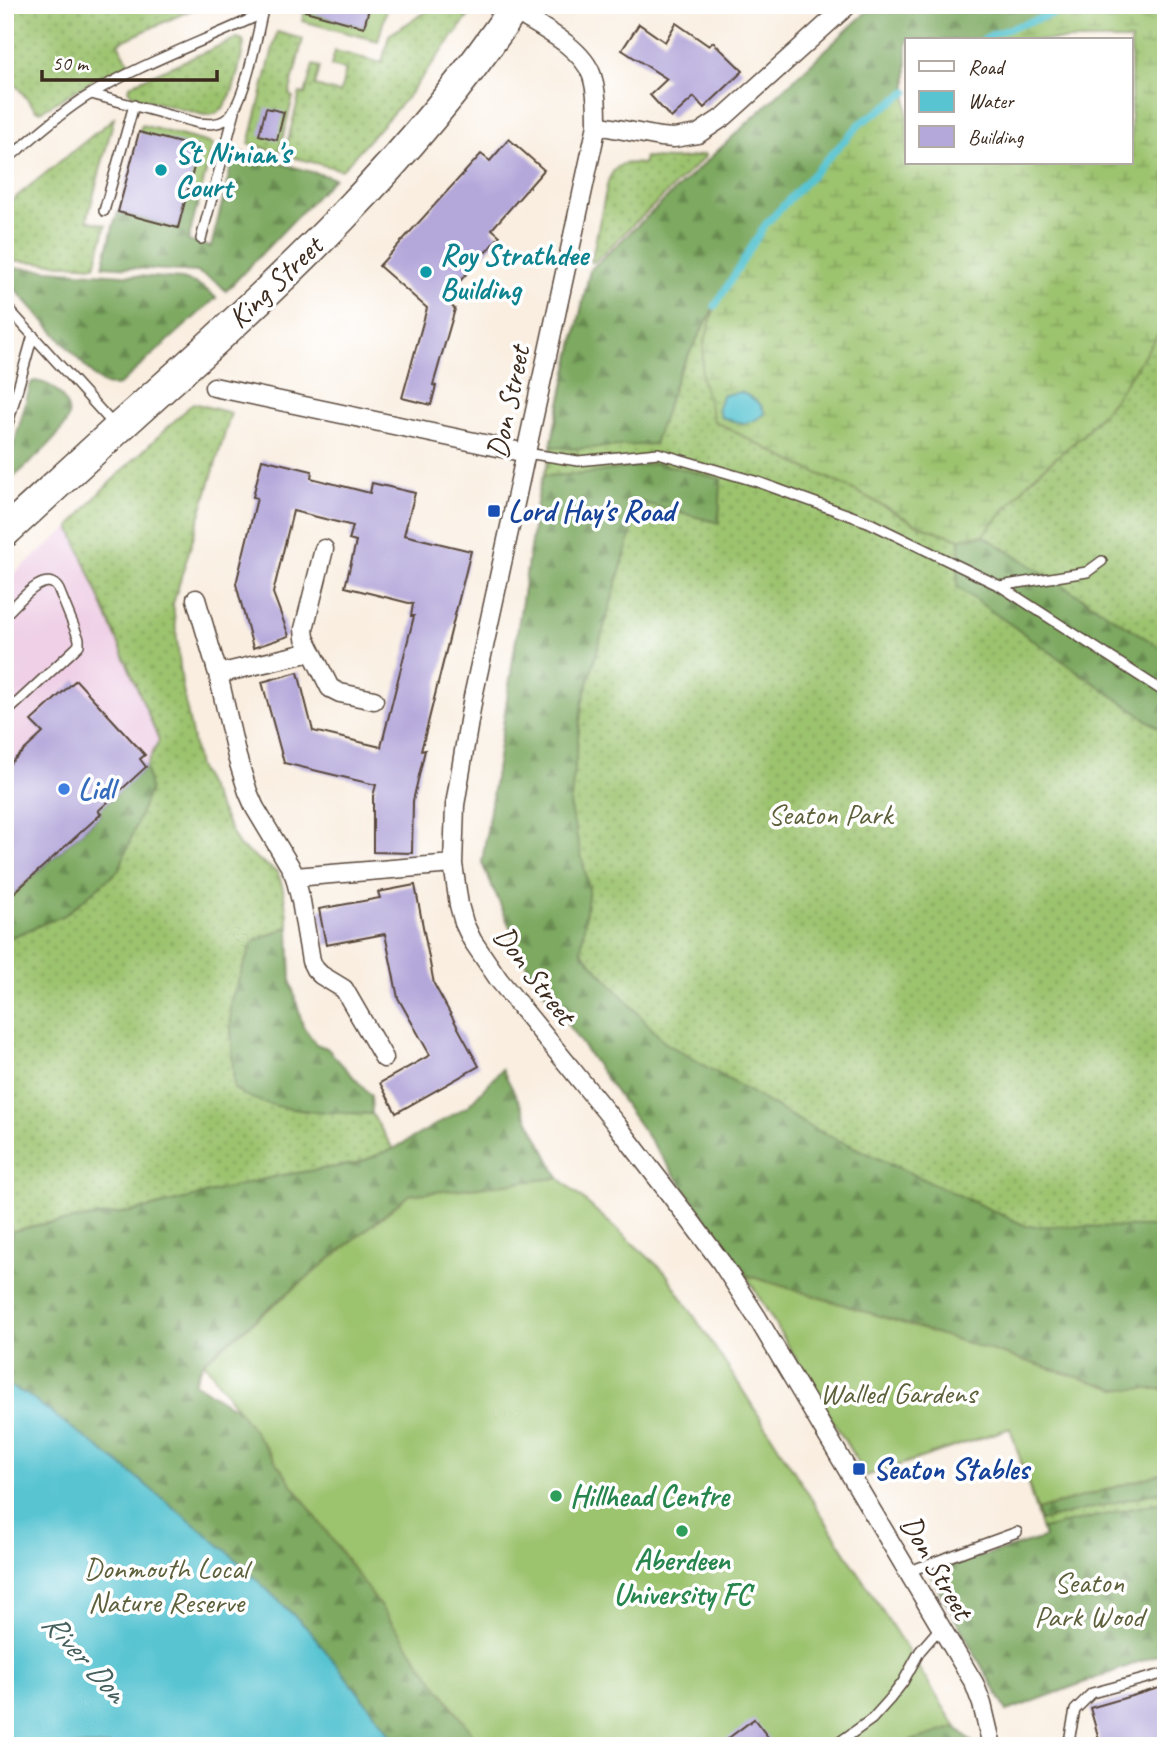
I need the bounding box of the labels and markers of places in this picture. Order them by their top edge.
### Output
place label: St Ninian's Court [175,134,294,206]
marker: St Ninian's Court [153,162,169,178]
place label: Roy Strathdee Building [440,236,591,308]
marker: Roy Strathdee Building [418,264,434,280]
place label: Lord Hay's Road [508,492,679,530]
marker: Lord Hay's Road [486,503,502,519]
place label: Lidl [78,770,120,808]
marker: Lidl [56,781,72,797]
place label: Seaton Stables [873,1450,1032,1488]
marker: Seaton Stables [851,1461,867,1477]
place label: Hillhead Centre [570,1477,731,1515]
marker: Hillhead Centre [548,1488,564,1504]
marker: Aberdeen University FC [674,1523,690,1539]
place label: Aberdeen University FC [613,1541,755,1613]

